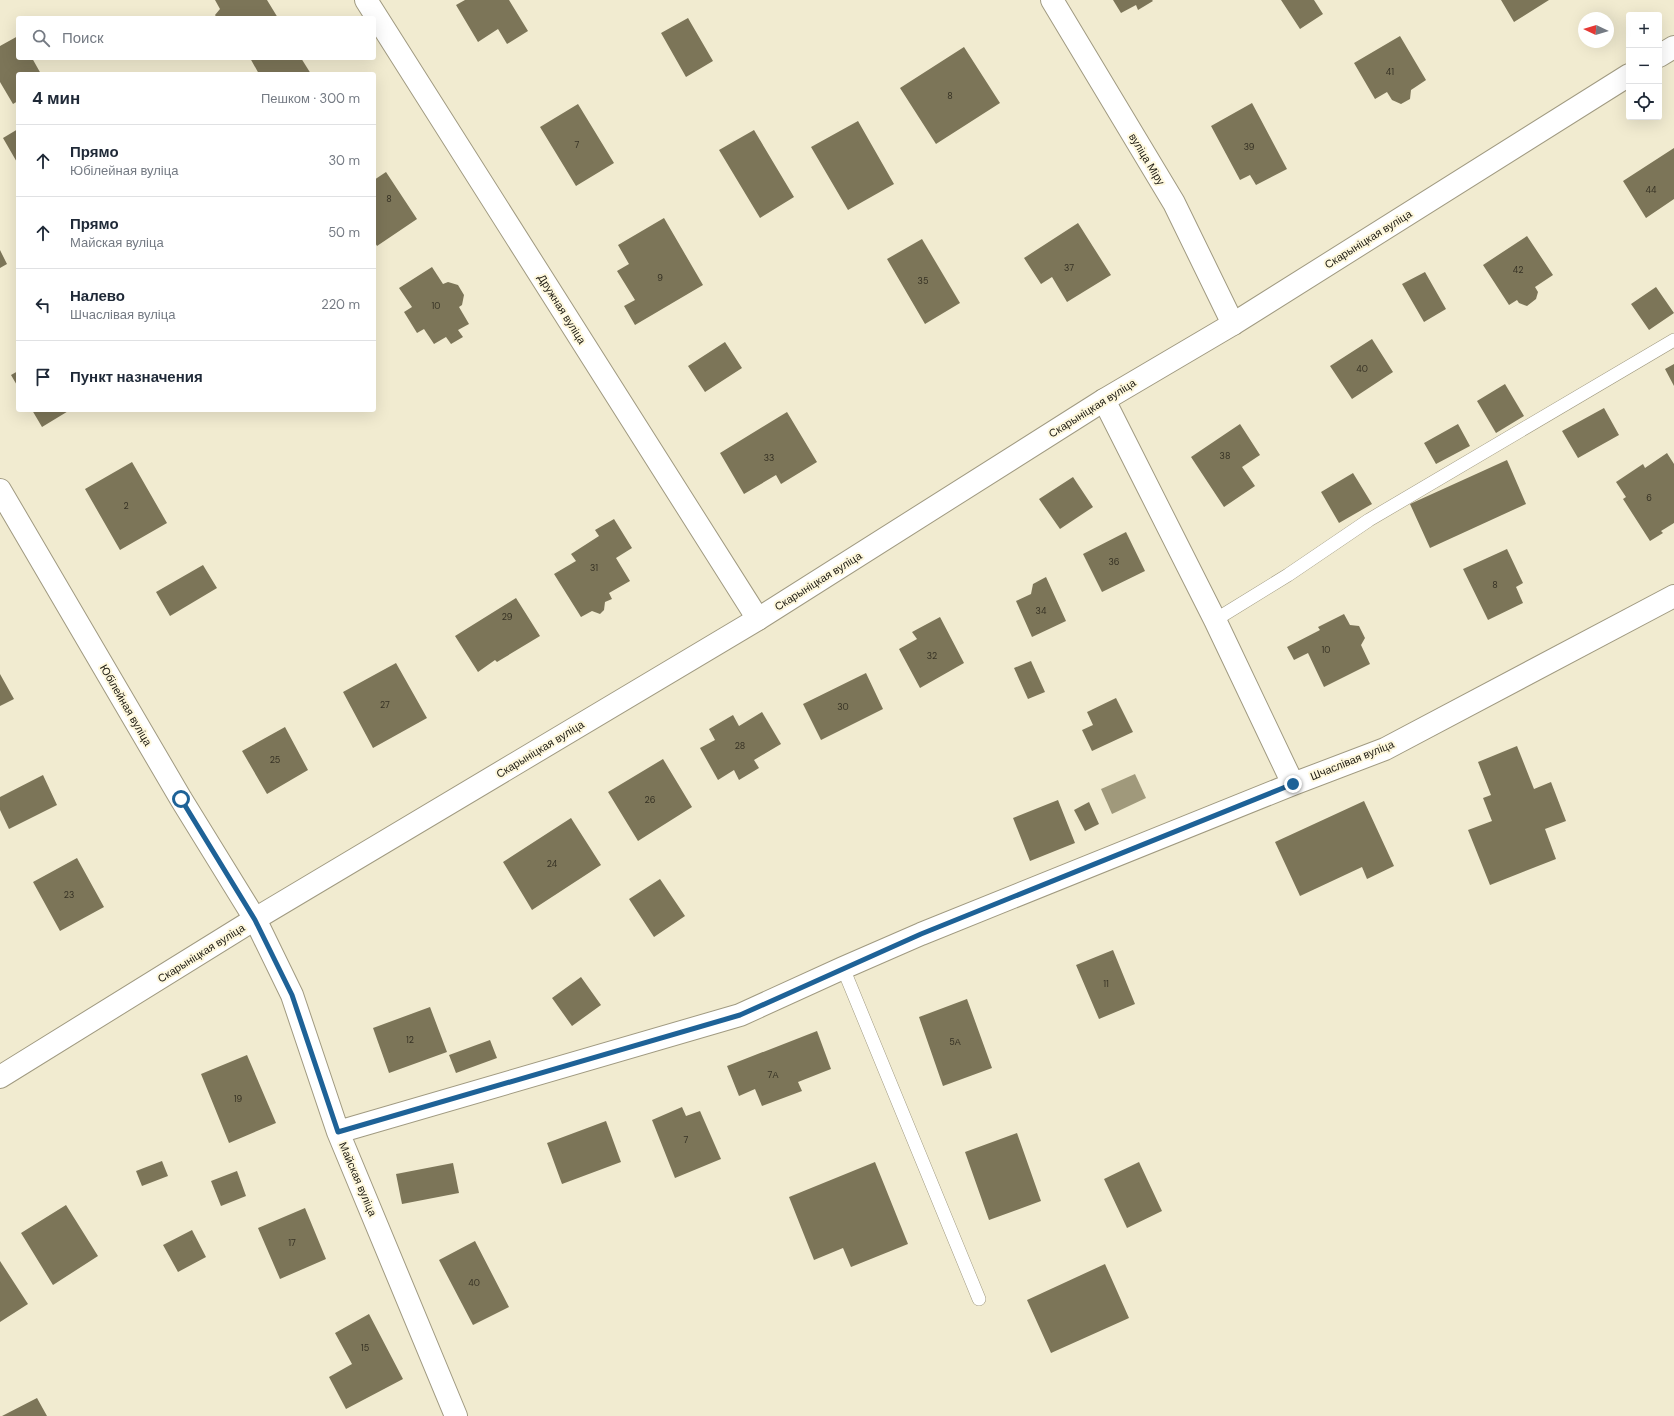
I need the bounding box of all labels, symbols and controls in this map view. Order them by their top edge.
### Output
north arrow [1578,12,1614,48]
map controls [1626,12,1662,120]
button: + [1626,12,1662,48]
search box [16,16,376,60]
icon: search [30,27,52,49]
text: Поиск [62,28,104,48]
button: − [1626,48,1662,84]
house number: 41 [1386,66,1394,78]
button: locate [1626,84,1662,120]
text: 4 мин [32,87,80,109]
text: Пешком · 300 m [261,90,360,107]
house number: 8 [947,90,953,102]
street label: вуліца Міру [1126,130,1168,188]
house number: 7 [575,139,580,151]
house number: 39 [1244,141,1255,153]
text: Прямо [70,142,119,162]
icon: ahead [32,150,54,172]
text: 30 m [328,152,360,169]
text: Юбілейная вуліца [70,162,178,179]
house number: 44 [1646,184,1657,196]
house number: 8 [386,193,392,205]
street label: Скарыніцкая вуліца [1322,206,1415,271]
text: Прямо [70,214,119,234]
icon: ahead [32,222,54,244]
text: 50 m [328,224,360,241]
text: Майская вуліца [70,234,164,251]
house number: 37 [1064,262,1074,274]
house number: 42 [1513,264,1523,276]
street label: Дружная вуліца [535,272,590,347]
house number: 9 [657,272,663,284]
house number: 35 [918,275,928,287]
text: Налево [70,286,125,306]
icon: left [32,294,54,316]
text: 220 m [321,296,360,313]
house number: 10 [432,300,440,312]
text: Шчаслівая вуліца [70,306,175,323]
house number: 40 [1356,363,1368,375]
icon: arrive [32,366,54,388]
text: Пункт назначения [70,367,203,387]
street label: Скарыніцкая вуліца [1046,375,1139,440]
house number: 38 [1220,450,1230,462]
house number: 33 [764,452,774,464]
house number: 6 [1646,492,1652,504]
house number: 2 [123,500,129,512]
street label: Скарыніцкая вуліца [772,548,865,613]
house number: 36 [1109,556,1120,568]
house number: 31 [590,562,598,574]
house number: 8 [1492,579,1498,591]
house number: 34 [1036,605,1047,617]
house number: 29 [502,611,513,623]
house number: 10 [1322,644,1330,656]
house number: 32 [927,650,937,662]
street label: Юбілейная вуліца [97,662,155,749]
house number: 27 [380,699,390,711]
house number: 30 [837,701,849,713]
street label: Скарыніцкая вуліца [493,717,587,781]
street label: Шчаслівая вуліца [1308,736,1397,783]
house number: 28 [735,740,745,752]
house number: 25 [270,754,280,766]
route end [1284,775,1302,793]
route start [172,790,190,808]
house number: 26 [645,794,656,806]
house number: 24 [547,858,558,870]
house number: 23 [64,889,74,901]
street label: Скарыніцкая вуліца [155,920,248,985]
house number: 11 [1103,978,1109,990]
house number: 12 [406,1034,414,1046]
house number: 5А [949,1036,961,1048]
house number: 7А [768,1069,778,1081]
house number: 19 [234,1093,243,1105]
house number: 7 [684,1134,689,1146]
street label: Майская вуліца [336,1140,380,1219]
house number: 17 [288,1237,296,1249]
house number: 40 [468,1277,480,1289]
house number: 15 [361,1342,369,1354]

